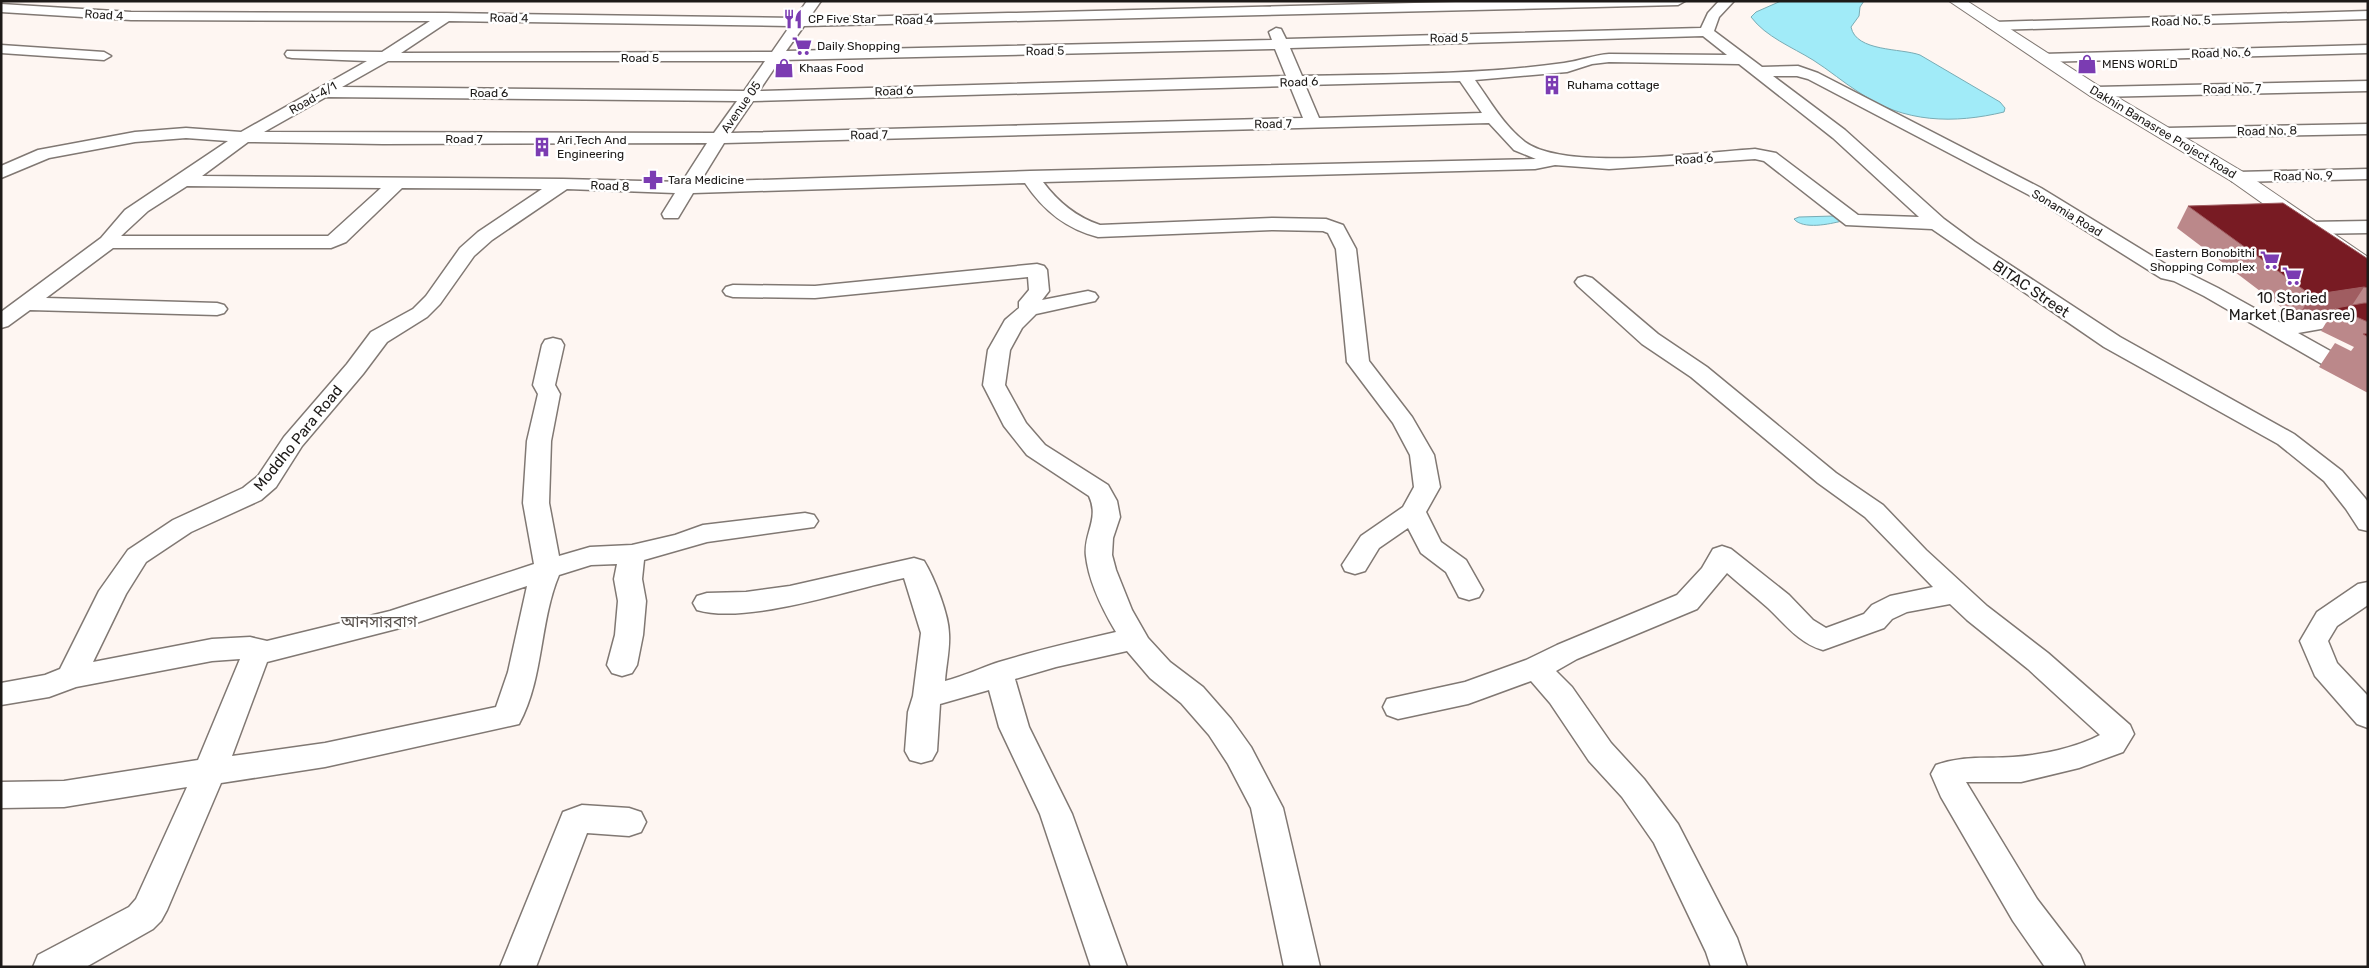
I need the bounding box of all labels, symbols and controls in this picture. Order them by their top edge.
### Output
street label: Road 4 [84,7,124,23]
restaurant icon: CP Five Star [782,8,804,30]
street label: Road 4 [489,11,529,25]
place label: CP Five Star [808,12,876,26]
street label: Road 4 [894,13,934,27]
street label: Road No. 5 [2151,13,2211,29]
street label: Road 5 [1430,31,1468,45]
supermarket icon: Daily Shopping [791,35,813,57]
place label: Daily Shopping [817,39,900,53]
street label: Road 5 [1026,44,1064,58]
street label: Road No. 6 [2191,45,2251,61]
street label: Road 5 [621,51,659,65]
shop icon: MENS WORLD [2076,53,2098,75]
shop icon: Khaas Food [773,57,795,79]
place label: MENS WORLD [2102,57,2178,71]
place label: Khaas Food [799,61,864,75]
street label: Road 6 [1279,74,1319,90]
building icon: Ruhama cottage [1541,74,1563,96]
place label: Ruhama cottage [1567,78,1660,92]
street label: Road-4/1 [287,79,339,117]
street label: Avenue 05 [718,79,764,135]
street label: Road No. 7 [2203,81,2261,97]
street label: Road 6 [874,83,914,99]
street label: Dakhin Banasree Project Road [2087,83,2239,181]
street label: Road 6 [470,86,508,100]
street label: Road 7 [1254,117,1292,131]
street label: Road No. 8 [2237,123,2297,139]
street label: Road 7 [850,128,888,142]
street label: Road 7 [445,132,483,146]
place label: Ari Tech And Engineering [557,133,627,161]
building icon: Ari Tech And Engineering [531,136,553,158]
street label: Road 6 [1674,151,1714,167]
street label: Road No. 9 [2273,168,2333,184]
pharmacy icon: Tara Medicine [642,169,664,191]
place label: Tara Medicine [668,173,745,187]
street label: Road 8 [590,178,630,194]
street label: Sonamia Road [2029,186,2105,240]
place label: Eastern Bonobithi Shopping Complex [2150,246,2256,274]
supermarket icon: Eastern Bonobithi Shopping Complex [2259,249,2281,271]
street label: BITAC Street [1989,257,2073,321]
supermarket icon: 10 Storied Market (Banasree) [2281,265,2303,287]
place label: 10 Storied Market (Banasree) [2229,289,2355,324]
street label: Moddho Para Road [250,382,346,494]
district label: আনসারবাগ [340,612,418,631]

